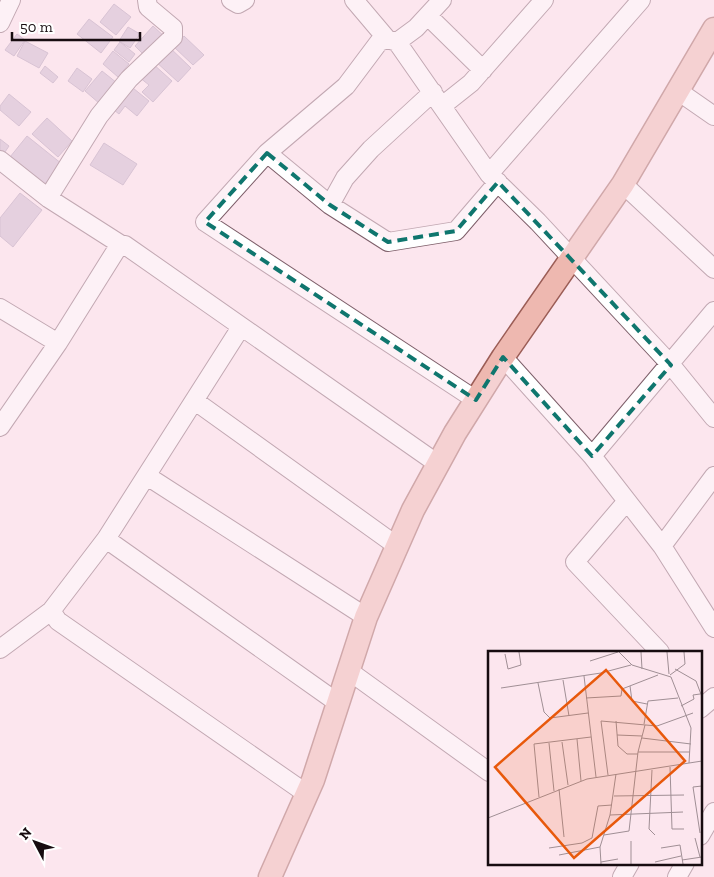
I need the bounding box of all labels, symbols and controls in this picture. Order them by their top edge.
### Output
scale bar [12,10,140,42]
text: 50 m [20,18,53,36]
inset map [488,651,702,864]
north arrow [10,817,60,867]
text: N [16,824,36,843]

